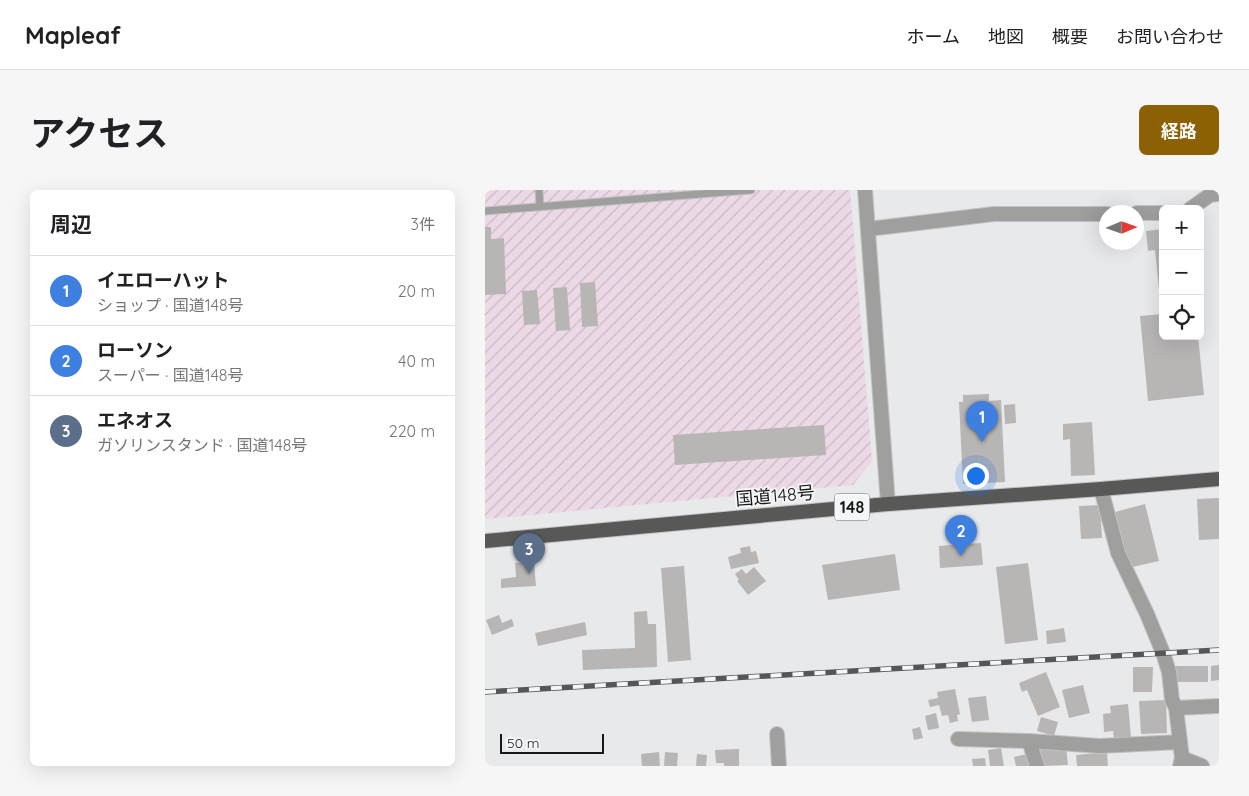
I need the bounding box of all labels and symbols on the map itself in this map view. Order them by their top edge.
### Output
north arrow [1099,205,1144,250]
pin: 1 [966,401,998,442]
your location [963,463,989,489]
street label: 国道148号 [734,481,816,510]
road number: 148 [835,494,869,520]
pin: 2 [945,515,977,556]
pin: 3 [513,533,545,574]
scale bar [500,731,604,754]

